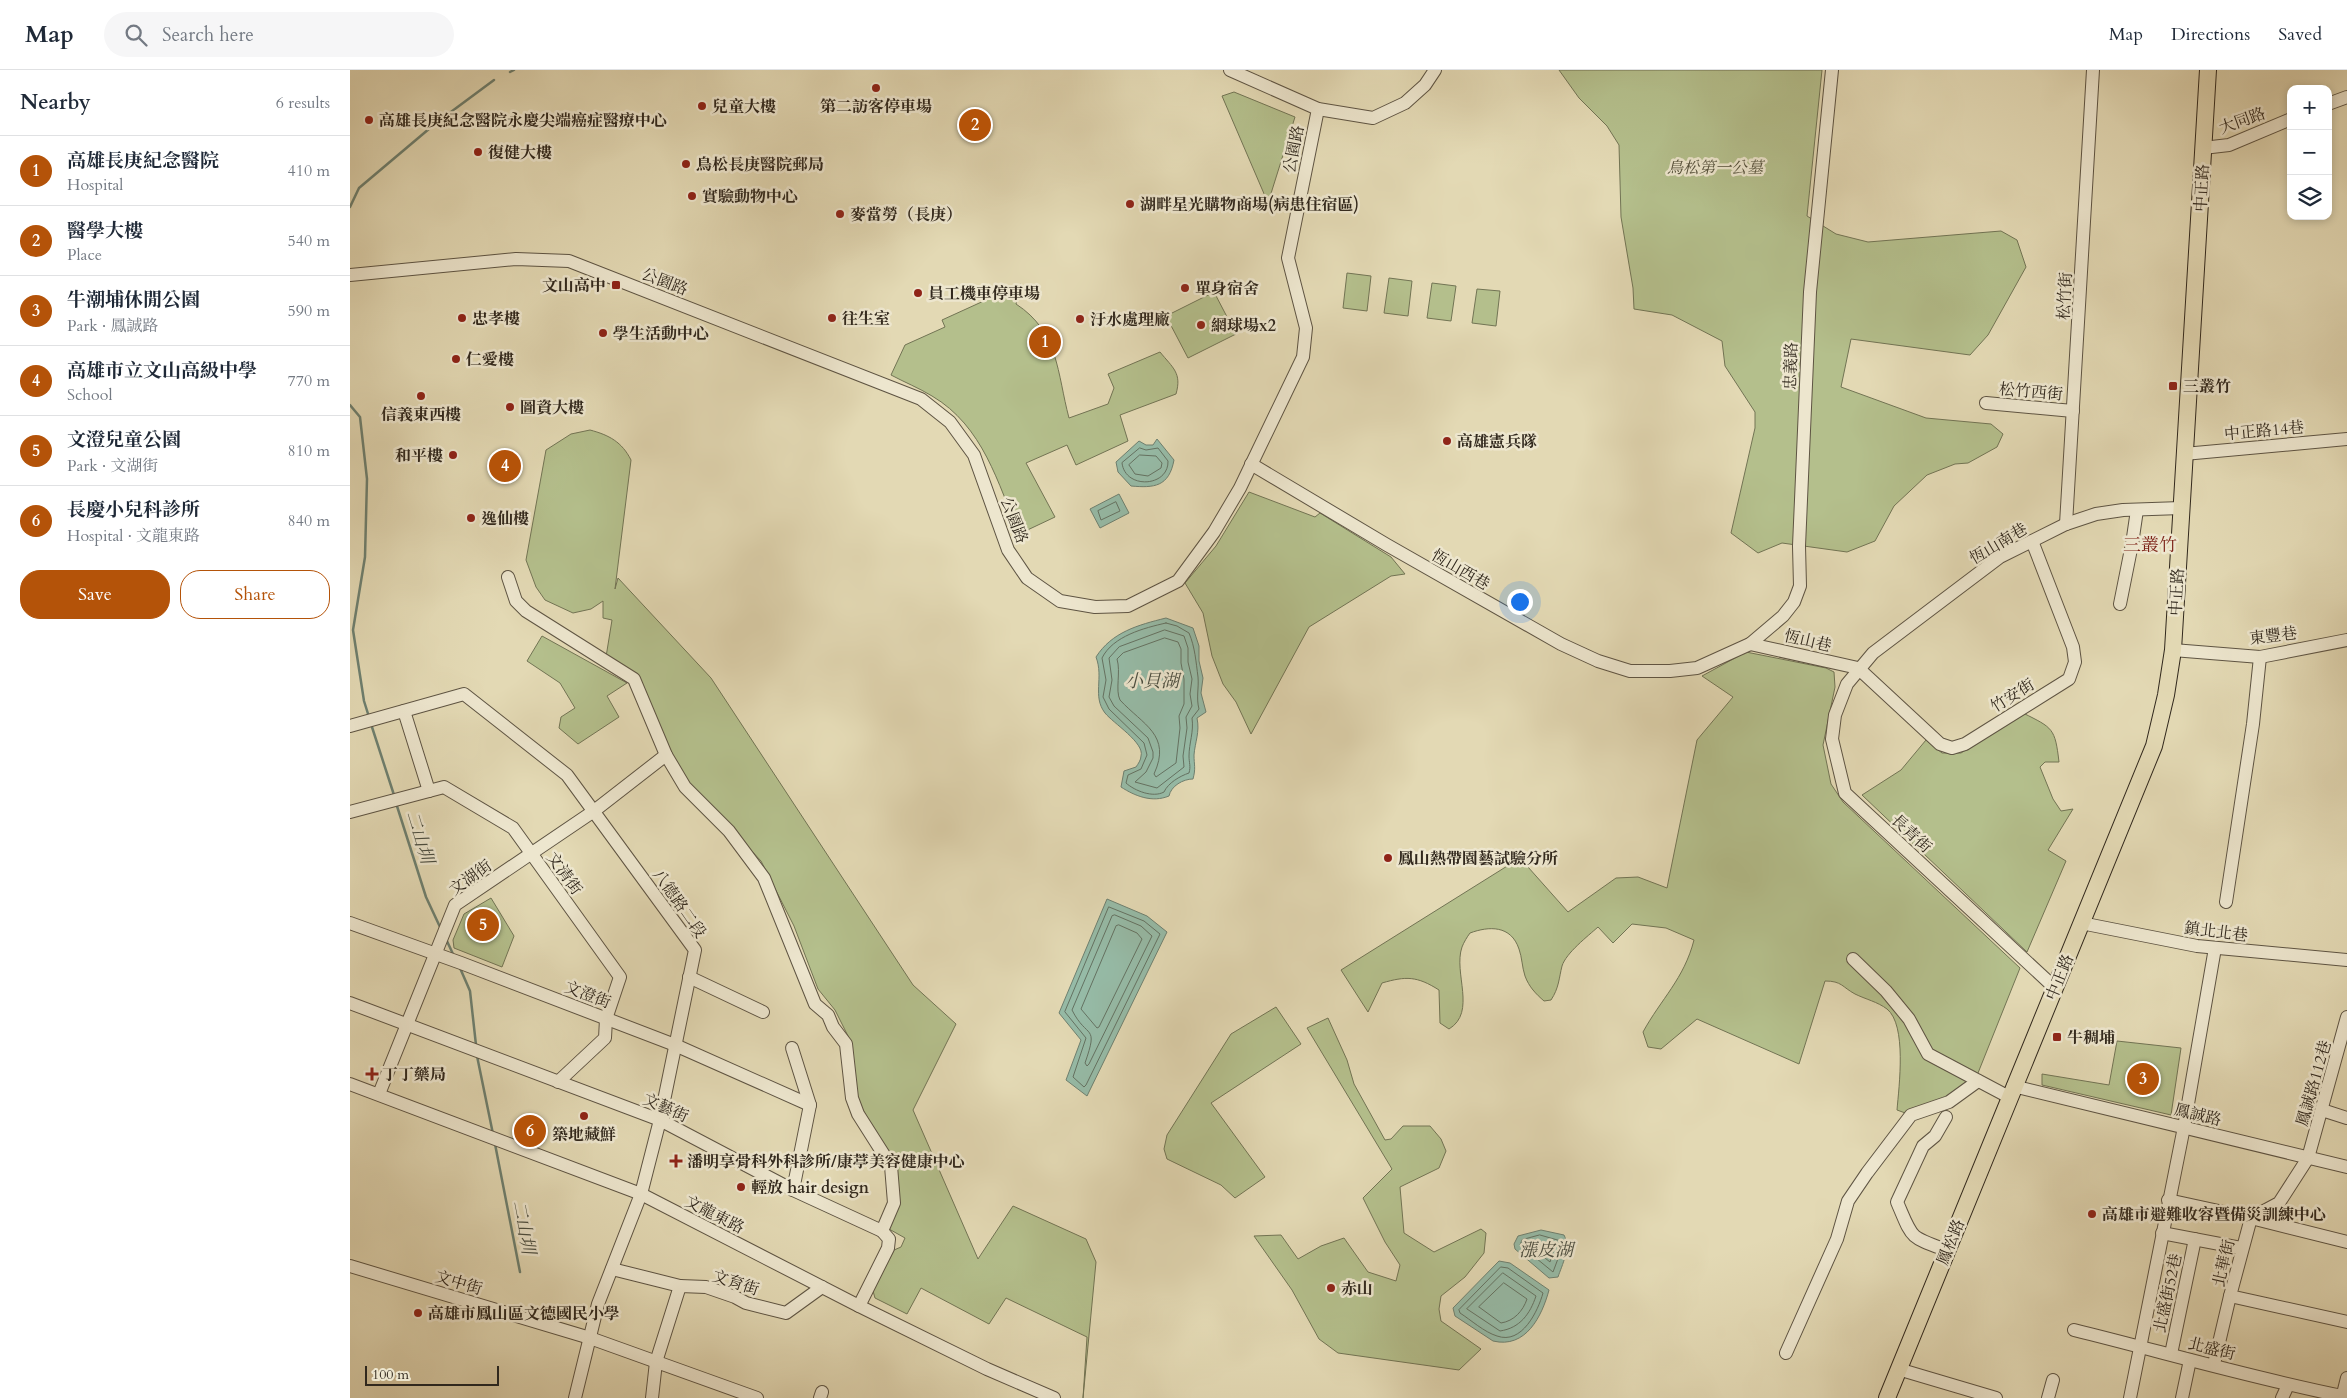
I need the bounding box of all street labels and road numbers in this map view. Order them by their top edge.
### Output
street label: 大同路 [2216,102,2269,139]
street label: 公園路 [1279,124,1309,175]
street label: 中正路 [2190,164,2214,213]
street label: 公園路 [638,263,691,301]
street label: 松竹街 [2053,272,2077,321]
street label: 忠義路 [1779,342,1803,390]
street label: 松竹西街 [1998,378,2064,406]
street label: 中正路14巷 [2223,417,2305,445]
street label: 公園路 [995,494,1033,547]
street label: 恆山南巷 [1965,518,2032,570]
street label: 恆山西巷 [1427,544,1494,595]
street label: 中正路 [2165,568,2189,617]
street label: 東豐巷 [2248,622,2298,650]
street label: 恆山巷 [1782,625,1834,657]
street label: 竹安街 [1986,674,2039,718]
street label: 長青街 [1886,809,1936,858]
street label: 文清街 [541,848,587,899]
street label: 文湖街 [445,855,496,901]
street label: 八德路二段 [647,864,711,943]
street label: 鎮北北巷 [2183,917,2249,947]
street label: 中正路 [2041,951,2079,1004]
street label: 文澄街 [561,976,614,1014]
street label: 鳳誠路112巷 [2291,1038,2337,1129]
street label: 文藝街 [639,1088,692,1128]
street label: 鳳誠路 [2172,1098,2224,1131]
street label: 文龍東路 [681,1191,748,1239]
street label: 鳳松路 [1932,1216,1970,1269]
street label: 北華街 [2208,1237,2240,1289]
street label: 北盛街52巷 [2149,1252,2187,1335]
street label: 文中街 [433,1265,485,1300]
street label: 文育街 [709,1265,762,1301]
street label: 北盛街 [2186,1332,2238,1365]

